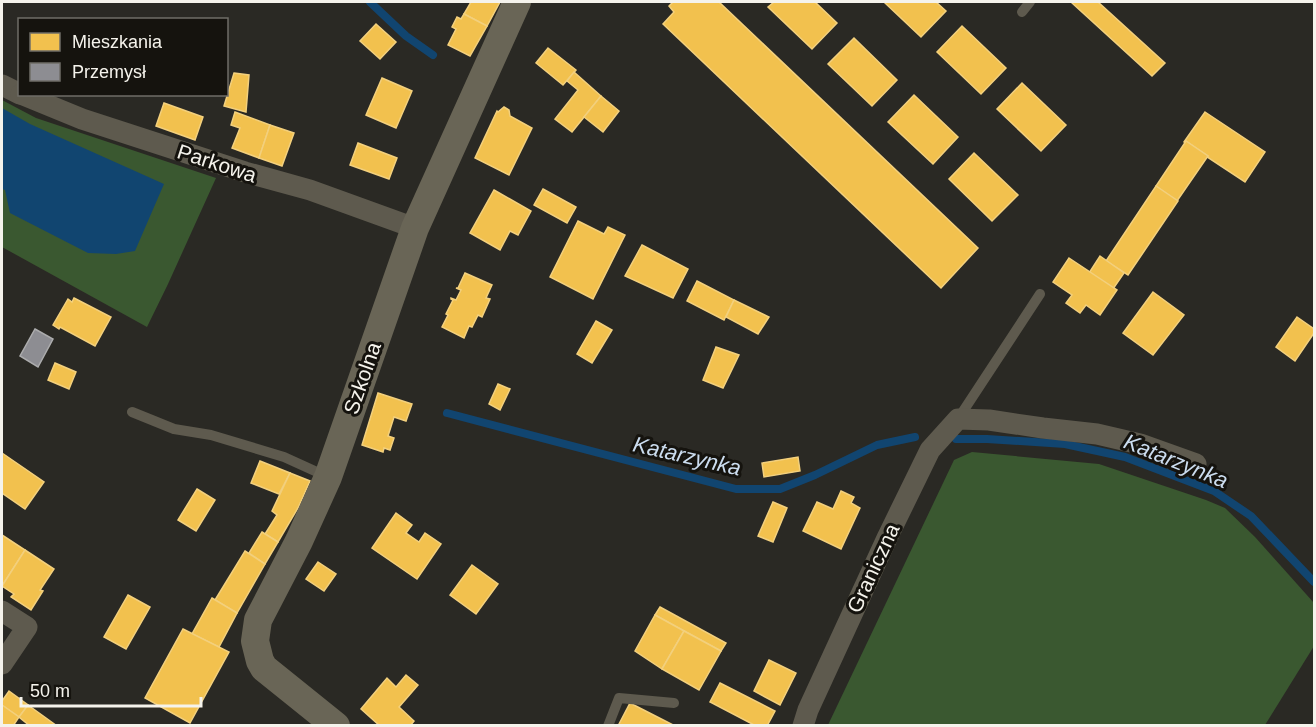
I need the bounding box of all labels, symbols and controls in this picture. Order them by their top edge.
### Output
legend [18,18,228,96]
text: Mieszkania [72,32,163,52]
text: Przemysł [72,62,146,82]
street label: Parkowa [175,139,260,187]
street label: Szkolna [339,339,385,417]
water label: Katarzynka [1120,429,1232,493]
water label: Katarzynka [631,431,743,481]
street label: Graniczna [842,519,904,616]
scale bar [21,670,201,708]
text: 50 m [30,681,70,701]

